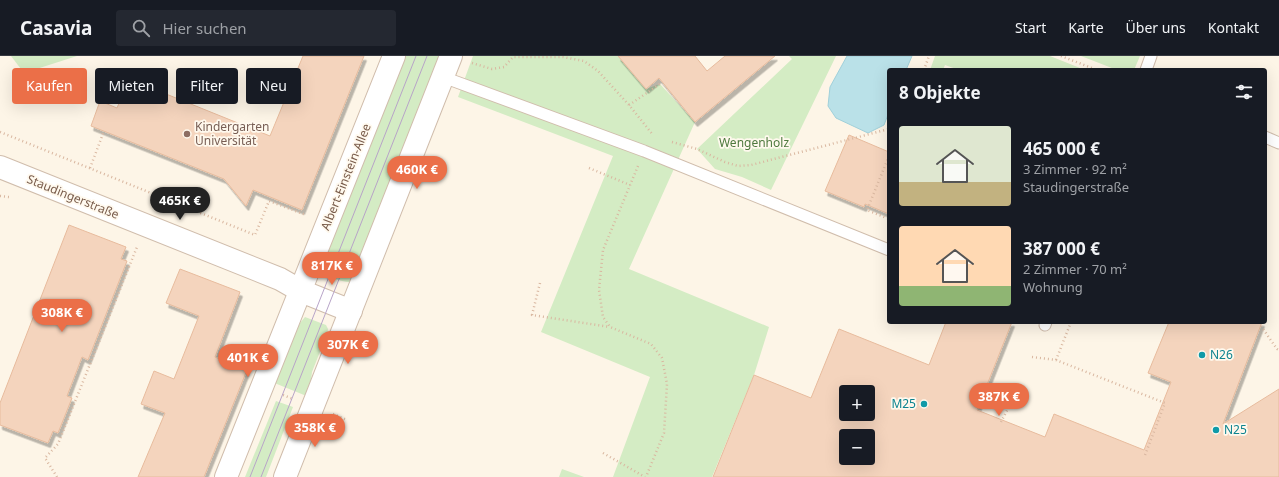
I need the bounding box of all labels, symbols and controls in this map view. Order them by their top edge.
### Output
search box [116,10,396,46]
text: Casavia [20,15,92,41]
icon: search [130,17,152,39]
text: Hier suchen [162,18,247,38]
text: Start [1015,18,1046,37]
text: Karte [1068,18,1104,37]
text: Über uns [1126,18,1186,37]
text: Kontakt [1208,18,1259,37]
chip: Kaufen [12,68,87,104]
chip: Mieten [95,68,168,104]
chip: Filter [176,68,238,104]
chip: Neu [246,68,301,104]
text: 8 Objekte [899,81,981,104]
icon: filters [1233,81,1255,103]
place label: Kindergarten Universität [195,118,270,149]
street label: Albert-Einstein-Allee [316,121,375,233]
marker: Kindergarten Universität [182,129,192,139]
park label: Wengenholz [719,134,789,151]
text: 465 000 € [1023,137,1100,160]
icon: home [931,142,979,190]
pin: 460K € [384,156,450,190]
text: 460K € [396,160,438,178]
text: 3 Zimmer · 92 m² [1023,160,1127,178]
street label: Staudingerstraße [25,170,122,223]
text: Staudingerstraße [1023,178,1129,196]
pin: 465K € [147,187,213,221]
text: 465K € [159,191,201,209]
text: 387 000 € [1023,237,1100,260]
icon: home [931,242,979,290]
pin: 817K € [299,252,365,286]
text: 817K € [311,256,353,274]
text: 2 Zimmer · 70 m² [1023,260,1127,278]
text: Wohnung [1023,278,1083,296]
pin: 308K € [29,299,95,333]
text: 308K € [41,303,83,321]
pin: 307K € [315,331,381,365]
text: 307K € [327,335,369,353]
pin: 401K € [215,344,281,378]
place label: N26 [1210,346,1233,363]
text: 401K € [227,348,269,366]
marker: N26 [1197,350,1207,360]
pin: 387K € [966,383,1032,417]
map controls [839,385,875,465]
button: + [839,385,875,421]
text: 387K € [978,387,1020,405]
place label: M25 [891,395,916,412]
marker: M25 [919,399,929,409]
pin: 358K € [282,414,348,448]
text: 358K € [294,418,336,436]
place label: N25 [1224,421,1247,438]
marker: N25 [1211,425,1221,435]
button: − [839,429,875,465]

